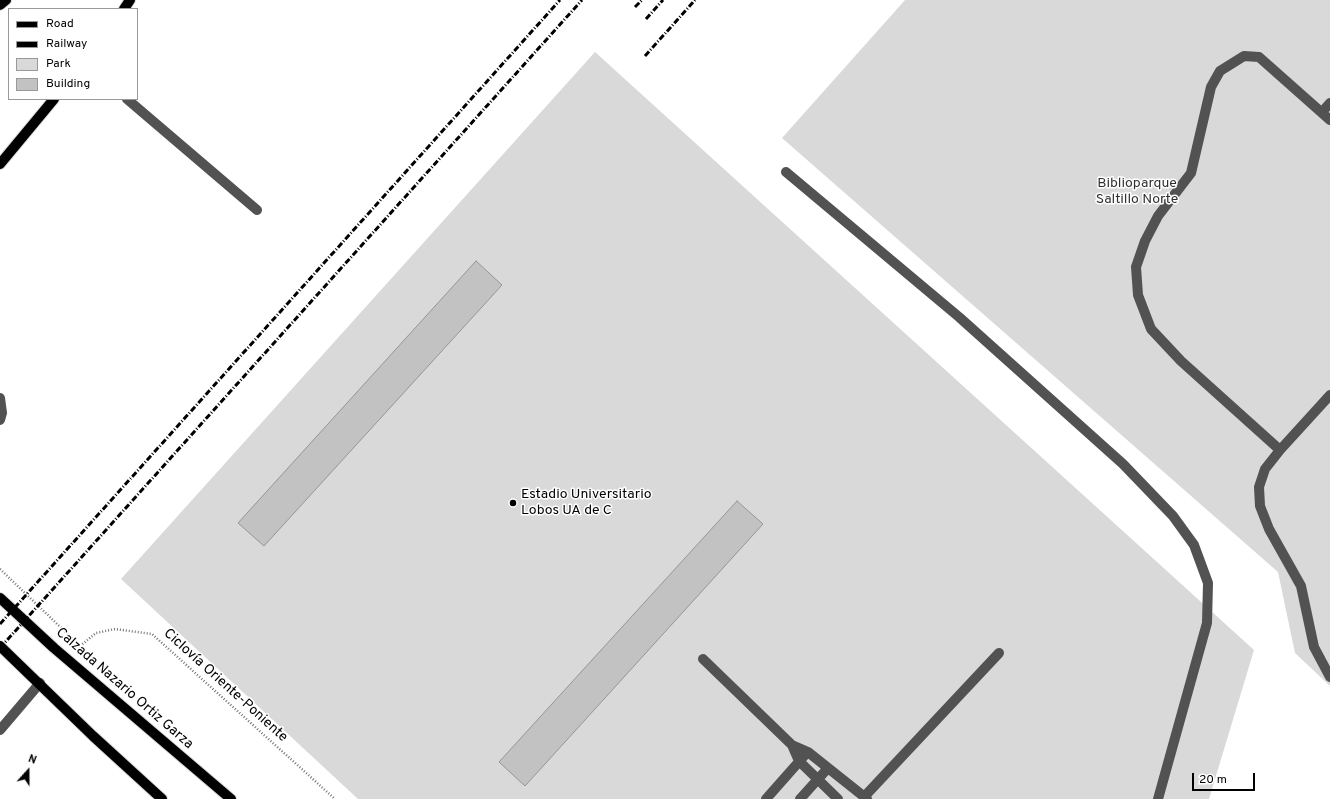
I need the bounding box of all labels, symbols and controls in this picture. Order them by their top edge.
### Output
legend [8,8,138,100]
text: Road [46,16,74,32]
text: Railway [46,36,87,52]
text: Park [46,56,71,72]
text: Building [46,76,90,92]
park label: Biblioparque Saltillo Norte [1096,176,1178,208]
place label: Estadio Universitario Lobos UA de C [521,487,652,520]
marker: Estadio Universitario Lobos UA de C [508,498,518,508]
street label: Calzada Nazario Ortiz Garza [52,625,196,753]
street label: Ciclovía Oriente-Poniente [159,626,291,746]
north arrow [8,751,48,791]
text: N [26,752,38,768]
scale bar [1194,765,1257,791]
text: 20 m [1199,772,1227,788]

